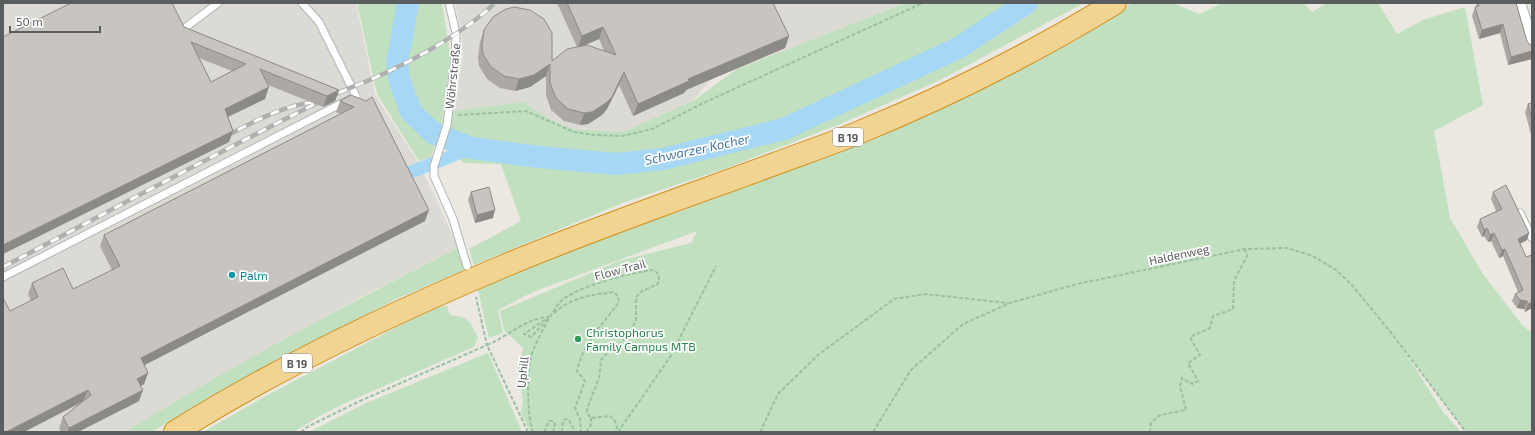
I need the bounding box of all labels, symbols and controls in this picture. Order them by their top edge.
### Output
scale bar [10,8,100,34]
text: 50 m [16,14,43,28]
street label: Wöhrstraße [442,42,462,110]
road number: B 19 [833,128,863,146]
water label: Schwarzer Kocher [643,130,752,168]
street label: Haldenweg [1147,241,1211,267]
street label: Flow Trail [593,255,648,283]
place label: Palm [240,268,268,282]
marker: Palm [227,270,237,280]
place label: Christophorus Family Campus MTB [586,325,696,353]
marker: Christophorus Family Campus MTB [573,334,583,344]
road number: B 19 [282,354,312,372]
street label: Uphill [513,355,531,389]

